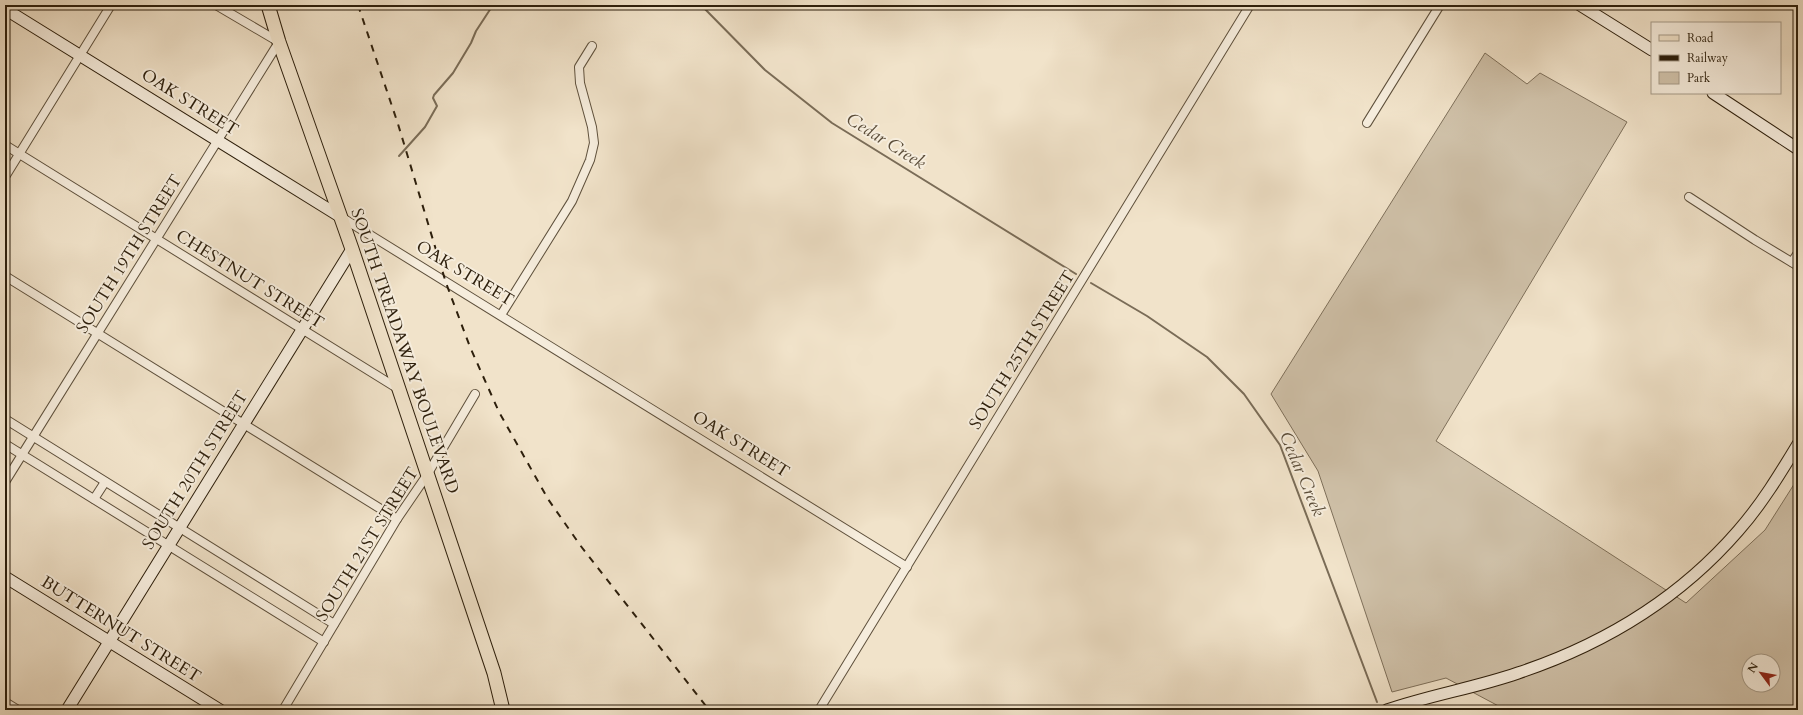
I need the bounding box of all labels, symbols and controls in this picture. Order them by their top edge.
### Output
legend [1651,22,1781,94]
text: Road [1687,30,1714,46]
text: Railway [1687,50,1729,66]
street label: OAK STREET [137,63,243,141]
text: Park [1687,70,1711,86]
water label: Cedar Creek [841,107,931,175]
street label: SOUTH 19TH STREET [71,170,187,338]
street label: SOUTH TREADAWAY BOULEVARD [345,205,465,497]
street label: CHESTNUT STREET [172,224,328,334]
street label: OAK STREET [412,235,518,311]
street label: SOUTH 25TH STREET [964,266,1080,434]
street label: SOUTH 20TH STREET [137,386,253,554]
street label: OAK STREET [688,405,794,483]
water label: Cedar Creek [1273,428,1331,520]
street label: SOUTH 21ST STREET [310,463,424,625]
street label: BUTTERNUT STREET [37,570,205,688]
north arrow [1741,653,1781,693]
text: N [1744,660,1762,676]

